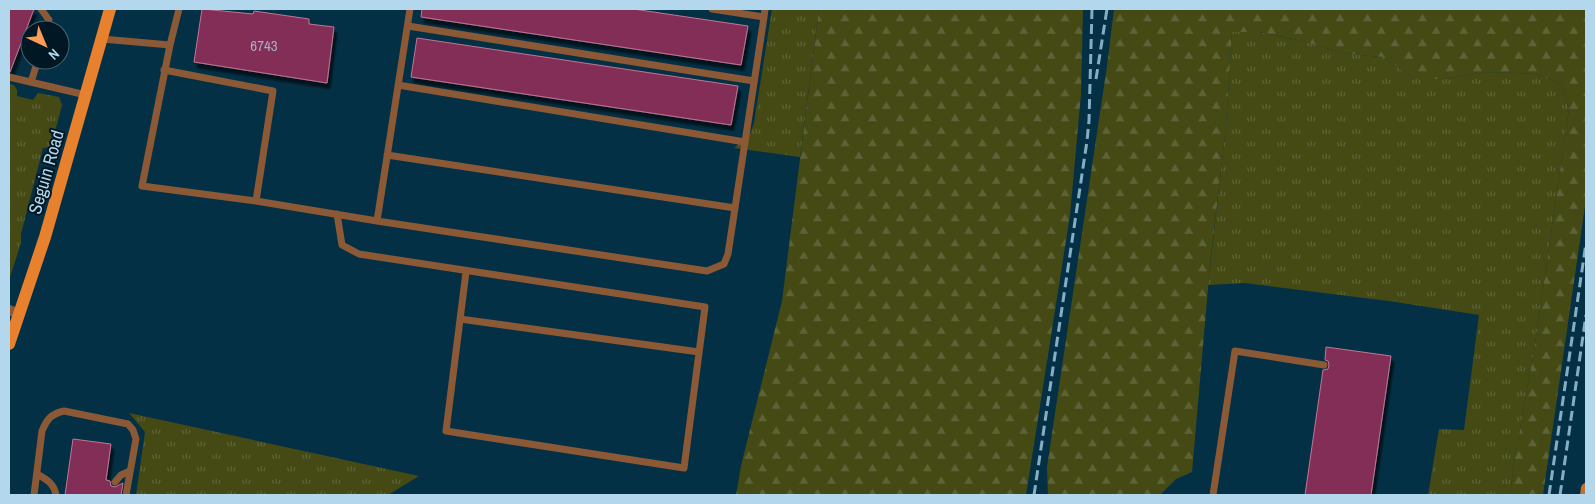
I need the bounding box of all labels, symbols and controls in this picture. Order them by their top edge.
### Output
north arrow [20,20,70,70]
house number: 6743 [250,35,278,56]
text: N [45,45,63,64]
street label: Seguin Road [22,127,70,217]

